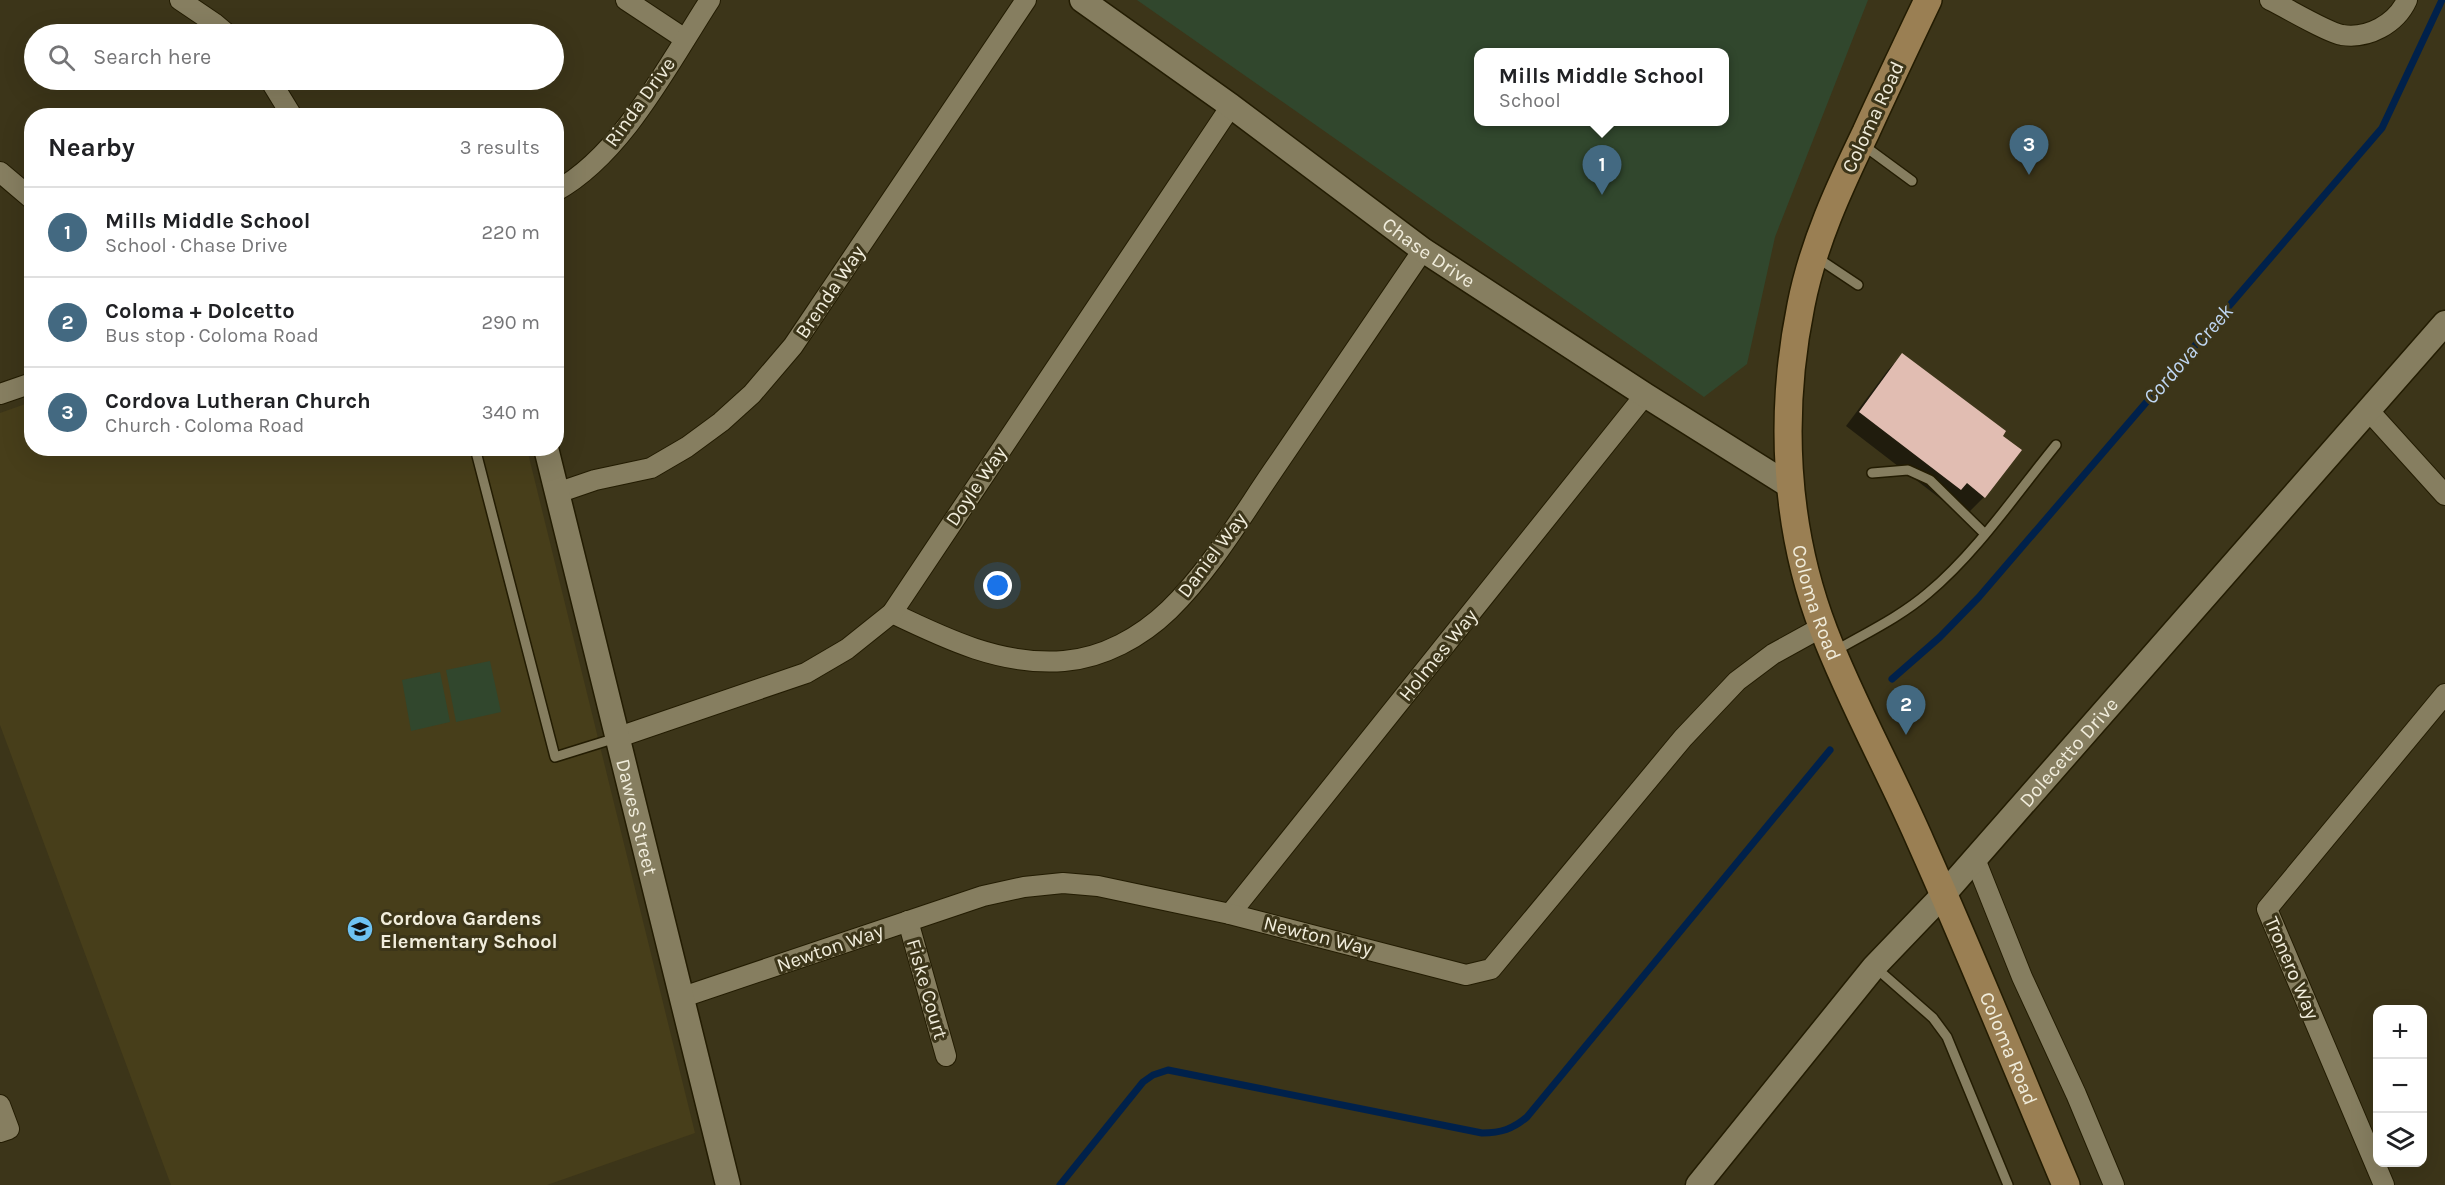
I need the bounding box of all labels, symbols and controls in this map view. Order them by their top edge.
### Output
search box [24,24,564,90]
icon: search [45,41,78,74]
text: Search here [93,44,211,70]
popup [1474,48,1729,126]
street label: Rinda Drive [600,53,680,151]
street label: Coloma Road [1837,58,1909,176]
text: Mills Middle School [1499,63,1704,89]
text: School [1499,89,1561,112]
pin: 3 [2010,126,2048,175]
text: Nearby [48,132,135,163]
text: 3 results [460,136,540,159]
pin: 1 [1582,146,1622,195]
text: Mills Middle School [105,208,310,234]
street label: Chase Drive [1378,212,1479,292]
text: 1 [64,221,71,244]
text: 220 m [481,221,540,244]
text: School · Chase Drive [105,234,288,257]
street label: Brenda Way [791,241,869,343]
text: Coloma + Dolcetto [105,298,295,324]
water label: Cordova Creek [2138,299,2238,409]
text: 2 [61,311,74,334]
text: 290 m [481,311,540,334]
text: Bus stop · Coloma Road [105,324,319,347]
text: Cordova Lutheran Church [105,388,371,414]
text: 3 [61,401,74,424]
text: 340 m [482,401,540,424]
text: Church · Coloma Road [105,414,304,437]
street label: Doyle Way [941,442,1011,530]
street label: Daniel Way [1173,508,1251,602]
street label: Coloma Road [1788,543,1846,664]
your location [983,571,1012,600]
street label: Holmes Way [1394,604,1482,706]
pin: 2 [1886,686,1926,735]
street label: Dolecetto Drive [2014,693,2123,812]
street label: Dawes Street [612,756,663,878]
place label: Cordova Gardens Elementary School [380,907,558,953]
street label: Newton Way [1261,911,1375,961]
street label: Tronero Way [2260,913,2324,1023]
school or university icon: Cordova Gardens Elementary School [345,914,375,944]
street label: Newton Way [774,919,886,977]
street label: Fiske Court [902,936,952,1042]
street label: Coloma Road [1975,988,2043,1108]
map controls [2373,1005,2427,1167]
button: + [2373,1005,2427,1059]
button: − [2373,1059,2427,1113]
button: layers [2373,1113,2427,1167]

